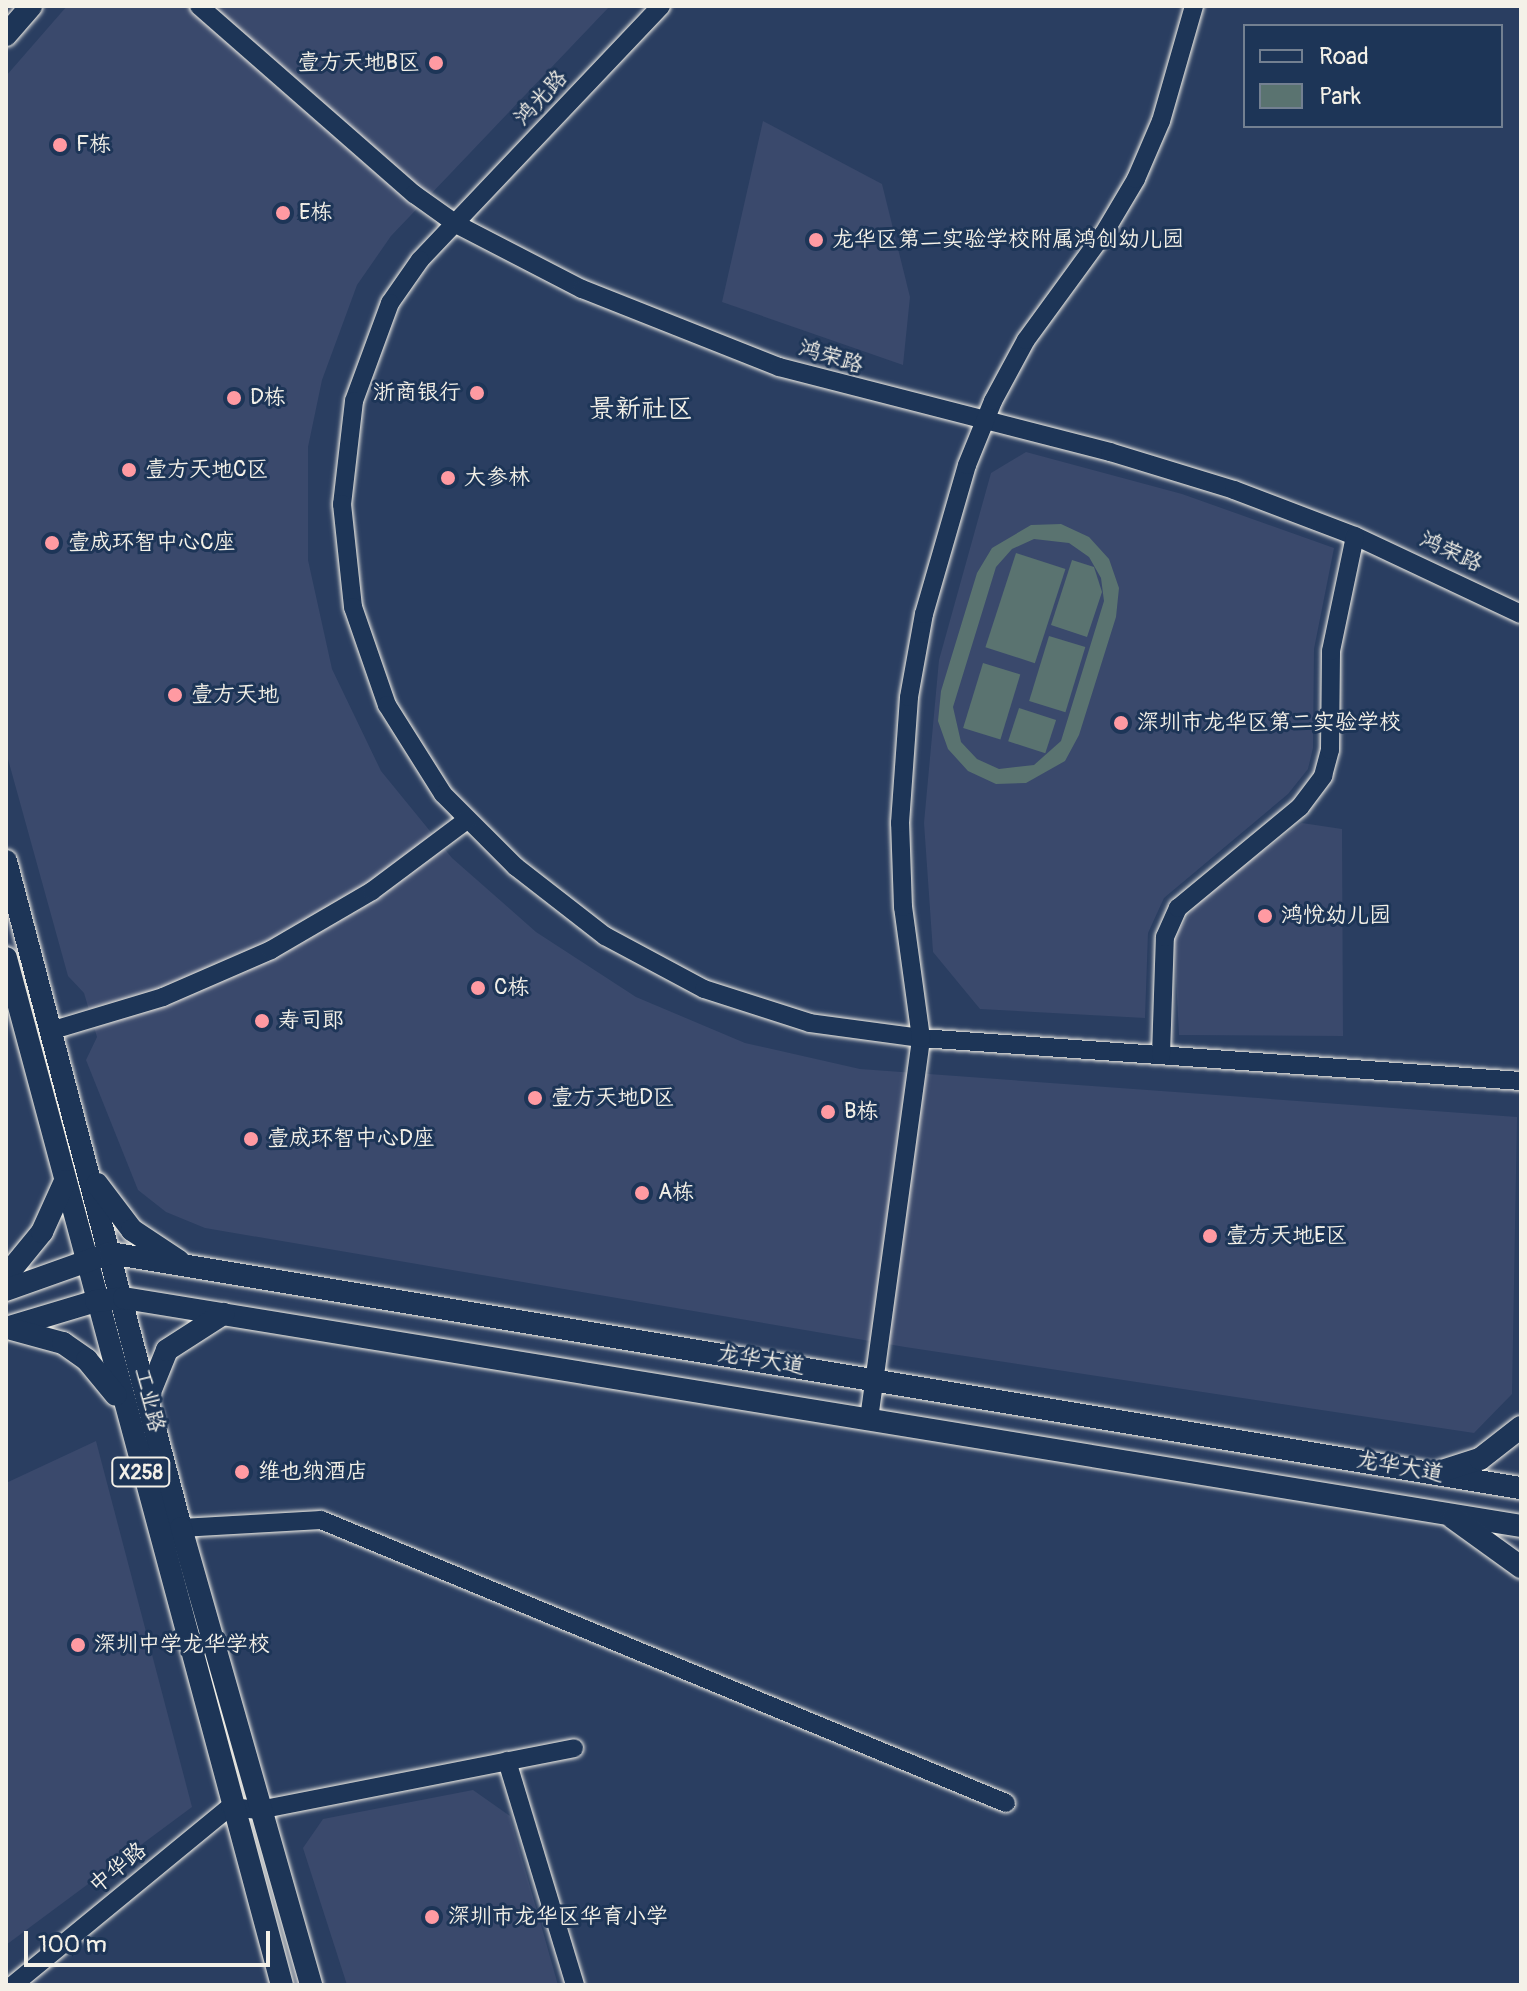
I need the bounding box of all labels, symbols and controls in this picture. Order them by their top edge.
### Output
legend [1243,24,1503,128]
text: Road [1319,42,1369,71]
place label: 壹方天地B区 [298,50,420,76]
marker: 壹方天地B区 [427,54,445,72]
street label: 鸿光路 [509,65,573,131]
text: Park [1319,82,1361,111]
place label: F栋 [76,132,111,158]
marker: F栋 [51,136,69,154]
place label: E栋 [299,200,332,226]
marker: E栋 [274,204,292,222]
place label: 龙华区第二实验学校附属鸿创幼儿园 [832,227,1184,253]
marker: 龙华区第二实验学校附属鸿创幼儿园 [807,231,825,249]
street label: 鸿荣路 [796,335,866,379]
place label: 浙商银行 [373,380,461,406]
marker: 浙商银行 [468,384,486,402]
place label: D栋 [250,385,286,411]
marker: D栋 [225,389,243,407]
district label: 景新社区 [589,394,693,426]
place label: 壹方天地C区 [145,457,269,483]
marker: 壹方天地C区 [120,461,138,479]
place label: 大参林 [464,465,530,491]
marker: 大参林 [439,469,457,487]
street label: 鸿荣路 [1416,526,1486,578]
place label: 壹成环智中心C座 [68,530,236,556]
marker: 壹成环智中心C座 [43,534,61,552]
place label: 壹方天地 [191,682,279,708]
marker: 壹方天地 [166,686,184,704]
place label: 深圳市龙华区第二实验学校 [1137,710,1401,736]
marker: 深圳市龙华区第二实验学校 [1112,714,1130,732]
place label: 鸿悦幼儿园 [1281,903,1391,929]
marker: 鸿悦幼儿园 [1256,907,1274,925]
place label: C栋 [494,975,530,1001]
marker: C栋 [469,979,487,997]
place label: 寿司郎 [278,1008,344,1034]
marker: 寿司郎 [253,1012,271,1030]
place label: 壹方天地D区 [551,1085,675,1111]
marker: 壹方天地D区 [526,1089,544,1107]
place label: B栋 [844,1099,878,1125]
marker: B栋 [819,1103,837,1121]
place label: 壹成环智中心D座 [267,1126,435,1152]
marker: 壹成环智中心D座 [242,1130,260,1148]
place label: A栋 [658,1180,694,1206]
marker: A栋 [633,1184,651,1202]
place label: 壹方天地E区 [1226,1223,1347,1249]
marker: 壹方天地E区 [1201,1227,1219,1245]
street label: 龙华大道 [715,1340,807,1380]
street label: 工业路 [128,1365,170,1435]
street label: 龙华大道 [1354,1446,1446,1488]
road number: X258 [111,1456,171,1488]
place label: 维也纳酒店 [258,1459,368,1485]
marker: 维也纳酒店 [233,1463,251,1481]
place label: 深圳中学龙华学校 [94,1632,270,1658]
marker: 深圳中学龙华学校 [69,1636,87,1654]
street label: 中华路 [84,1837,152,1899]
place label: 深圳市龙华区华育小学 [448,1904,668,1930]
marker: 深圳市龙华区华育小学 [423,1908,441,1926]
scale bar [28,1915,274,1965]
text: 100 m [38,1930,107,1959]

